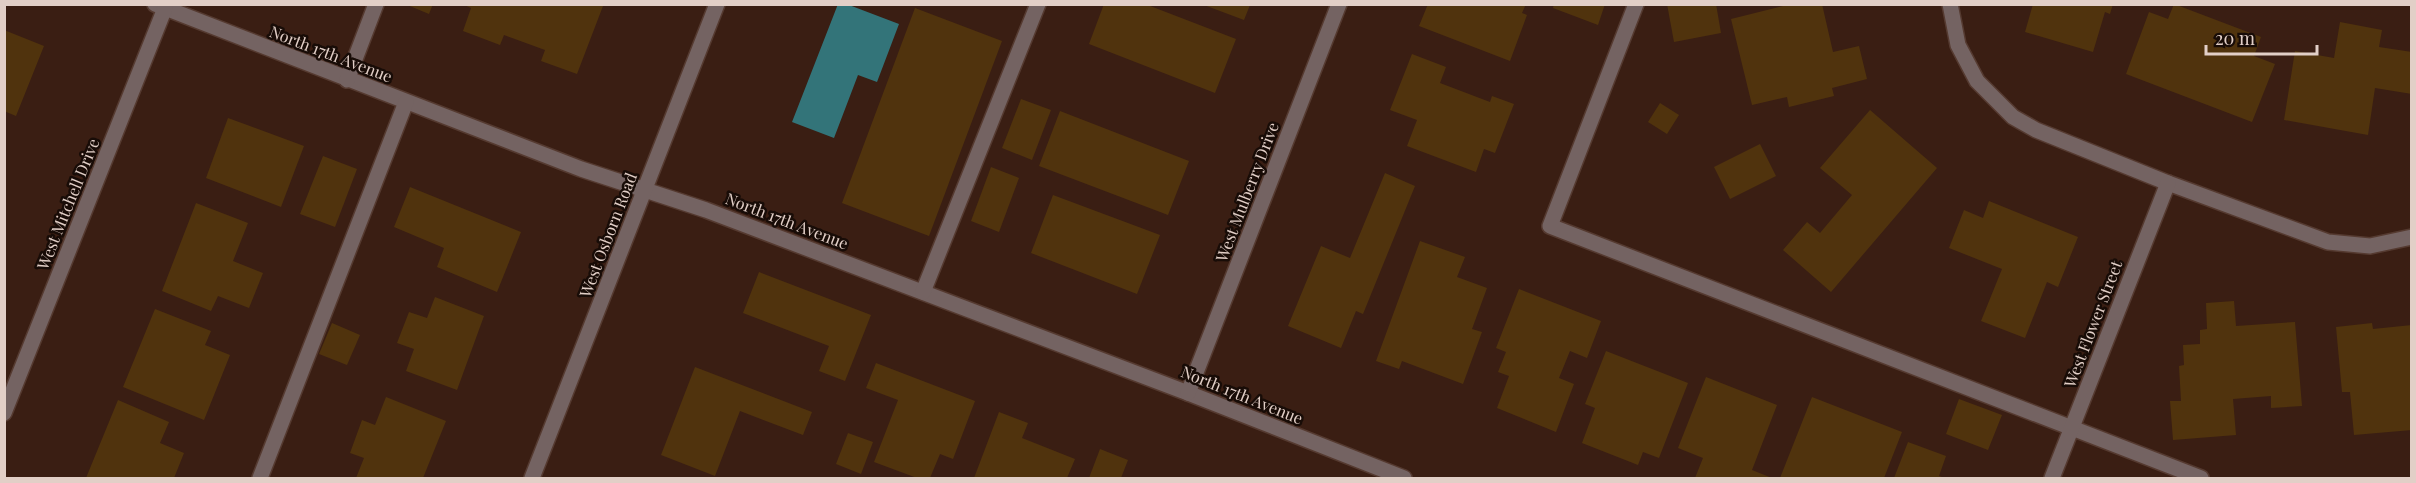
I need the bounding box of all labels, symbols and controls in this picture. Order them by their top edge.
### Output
scale bar [2206,18,2317,56]
street label: North 17th Avenue [267,20,395,87]
text: 20 m [2215,26,2255,50]
street label: West Mulberry Drive [1210,119,1283,265]
street label: West Mitchell Drive [31,135,103,274]
street label: West Osborn Road [574,170,641,301]
street label: North 17th Avenue [723,187,851,254]
street label: West Flower Street [2058,257,2126,391]
street label: North 17th Avenue [1178,361,1306,429]

